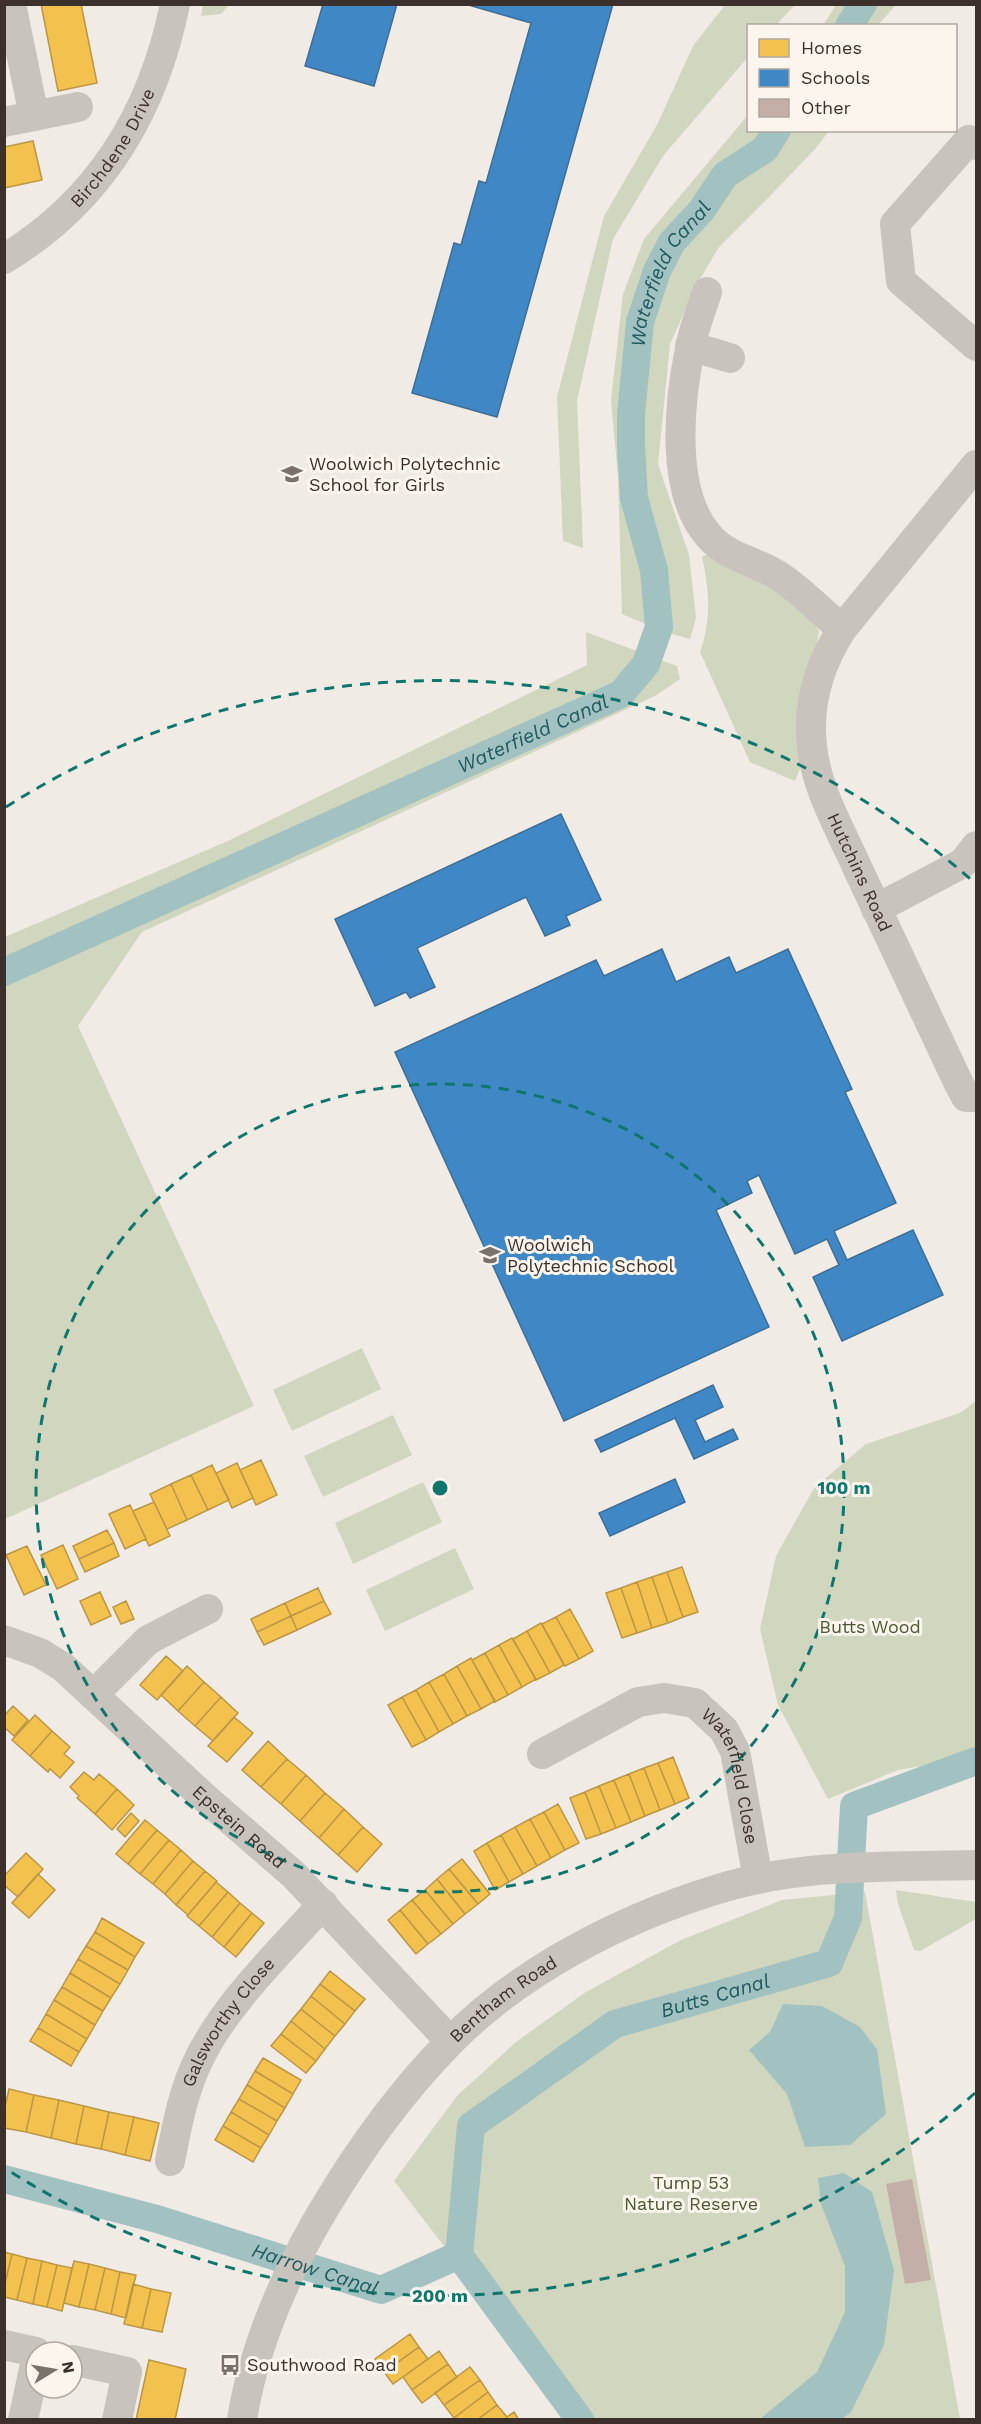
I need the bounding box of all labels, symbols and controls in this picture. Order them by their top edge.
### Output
legend [747,24,957,132]
text: Homes [801,37,862,58]
text: Schools [801,67,870,88]
street label: Birchdene Drive [66,85,159,212]
text: Other [801,97,851,118]
water label: Waterfield Canal [626,197,716,348]
place label: Woolwich Polytechnic School for Girls [309,453,501,495]
school or university icon: Woolwich Polytechnic School for Girls [280,462,304,486]
water label: Waterfield Canal [454,689,612,778]
street label: Hutchins Road [823,810,897,935]
place label: Woolwich Polytechnic School [507,1234,675,1276]
school or university icon: Woolwich Polytechnic School [478,1243,502,1267]
text: 100 m [817,1477,871,1498]
centre of rings [430,1478,450,1498]
park label: Butts Wood [819,1616,921,1637]
street label: Waterfield Close [697,1703,763,1846]
street label: Epstein Road [188,1781,290,1873]
street label: Bentham Road [445,1951,560,2046]
street label: Galsworthy Close [177,1953,279,2090]
water label: Butts Canal [658,1969,772,2022]
park label: Tump 53 Nature Reserve [624,2172,758,2214]
water label: Harrow Canal [249,2238,381,2300]
text: 200 m [412,2285,468,2306]
north arrow [24,2340,84,2400]
bus stop icon: Southwood Road [218,2353,242,2377]
place label: Southwood Road [247,2354,397,2375]
text: N [58,2360,79,2375]

